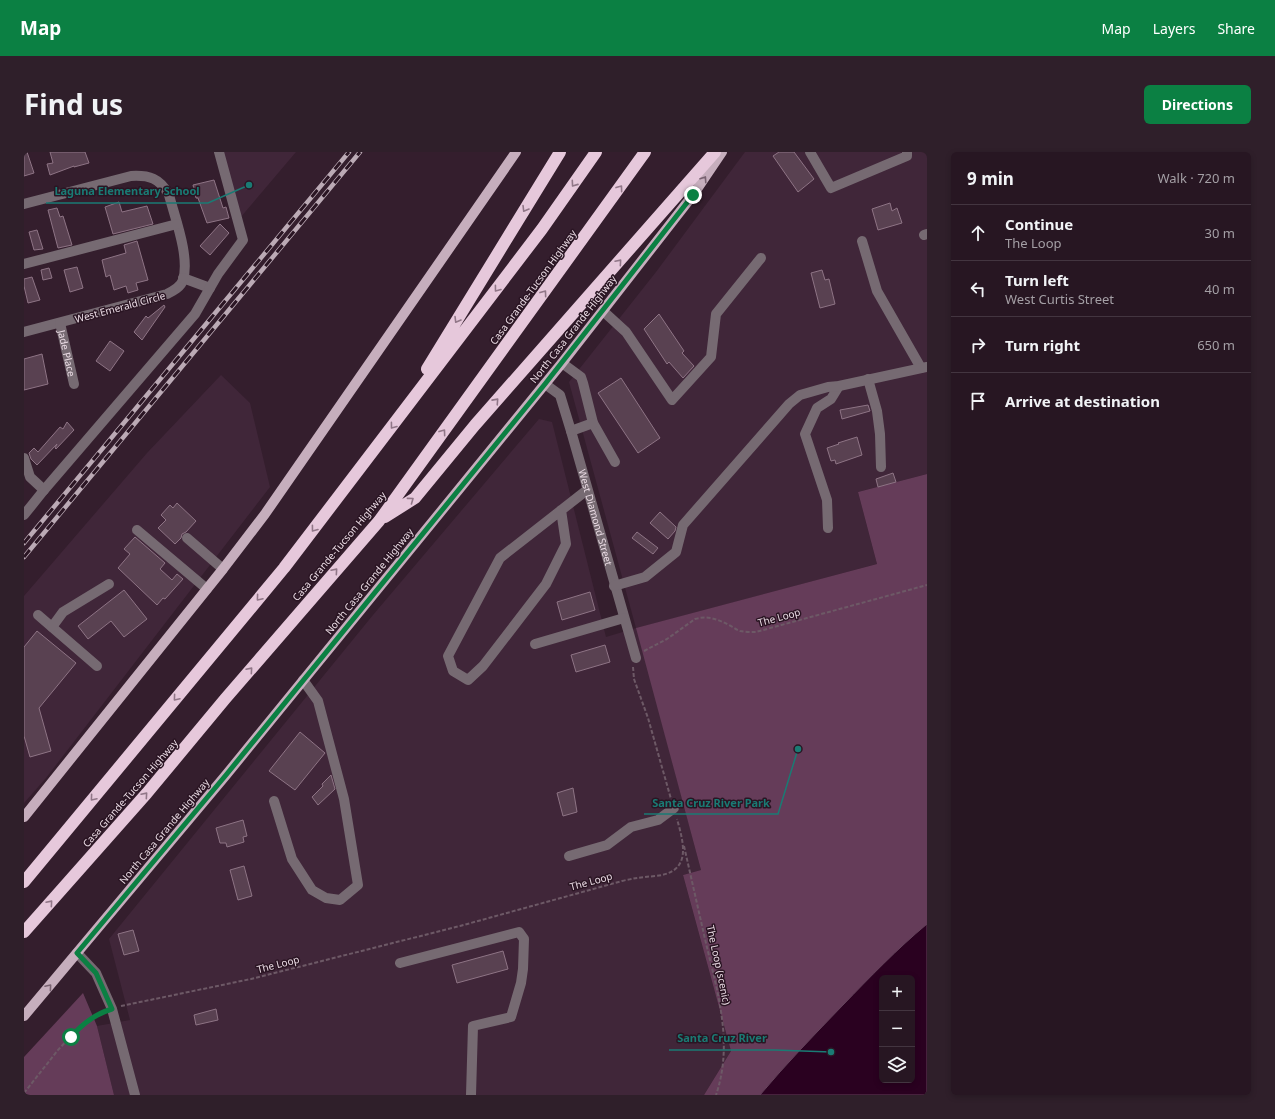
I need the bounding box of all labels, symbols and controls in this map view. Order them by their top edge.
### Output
text: Map [20,15,61,41]
text: Map [1102,19,1131,38]
text: Layers [1153,19,1195,38]
text: Share [1217,19,1255,38]
text: Find us [24,85,123,123]
button: Directions [1144,85,1251,124]
text: 9 min [967,167,1014,190]
text: Walk · 720 m [1157,169,1235,187]
one-way arrow [699,176,707,183]
callout: Laguna Elementary School [46,180,208,203]
one-way arrow [571,180,579,187]
text: Laguna Elementary School [54,183,200,198]
one-way arrow [615,185,622,192]
route end [684,186,702,204]
one-way arrow [522,205,530,212]
text: Continue [1005,214,1073,234]
icon: ahead [967,222,989,244]
text: 30 m [1205,224,1235,242]
street label: Casa Grande-Tucson Highway [486,226,580,347]
text: The Loop [1005,234,1062,252]
one-way arrow [614,259,622,267]
text: Turn left [1005,270,1069,290]
street label: North Casa Grande Highway [526,271,620,386]
icon: left [967,278,989,300]
text: 40 m [1205,280,1235,298]
one-way arrow [495,284,502,291]
street label: West Emerald Circle [73,288,167,326]
text: West Curtis Street [1005,290,1114,308]
one-way arrow [539,291,546,298]
one-way arrow [455,316,462,323]
street label: Jade Place [55,328,79,378]
icon: right [967,334,989,356]
text: Turn right [1005,335,1080,355]
text: 650 m [1197,336,1235,354]
icon: arrive [967,390,989,412]
text: Arrive at destination [1005,391,1160,411]
one-way arrow [491,399,498,406]
one-way arrow [390,421,397,428]
one-way arrow [438,430,445,437]
street label: West Diamond Street [575,467,616,567]
street label: Casa Grande-Tucson Highway [289,488,390,604]
one-way arrow [407,498,414,505]
street label: North Casa Grande Highway [322,524,417,637]
one-way arrow [311,525,319,532]
one-way arrow [331,568,338,576]
one-way arrow [257,593,264,601]
street label: The Loop [756,605,802,629]
one-way arrow [246,667,253,674]
one-way arrow [174,694,181,701]
street label: Casa Grande-Tucson Highway [79,735,181,850]
street label: North Casa Grande Highway [116,775,213,887]
callout: Santa Cruz River Park [644,791,778,814]
one-way arrow [141,793,148,800]
one-way arrow [91,794,98,801]
text: Santa Cruz River Park [652,795,770,810]
street label: The Loop [568,869,614,893]
one-way arrow [45,900,52,908]
street label: The Loop (scenic) [704,924,734,1006]
street label: The Loop [255,952,301,976]
map controls [879,975,915,1083]
button: + [879,975,915,1011]
one-way arrow [45,984,52,991]
button: − [879,1011,915,1047]
callout: Santa Cruz River [669,1027,775,1050]
route start [62,1028,80,1046]
text: Santa Cruz River [677,1030,767,1045]
button: layers [879,1047,915,1083]

